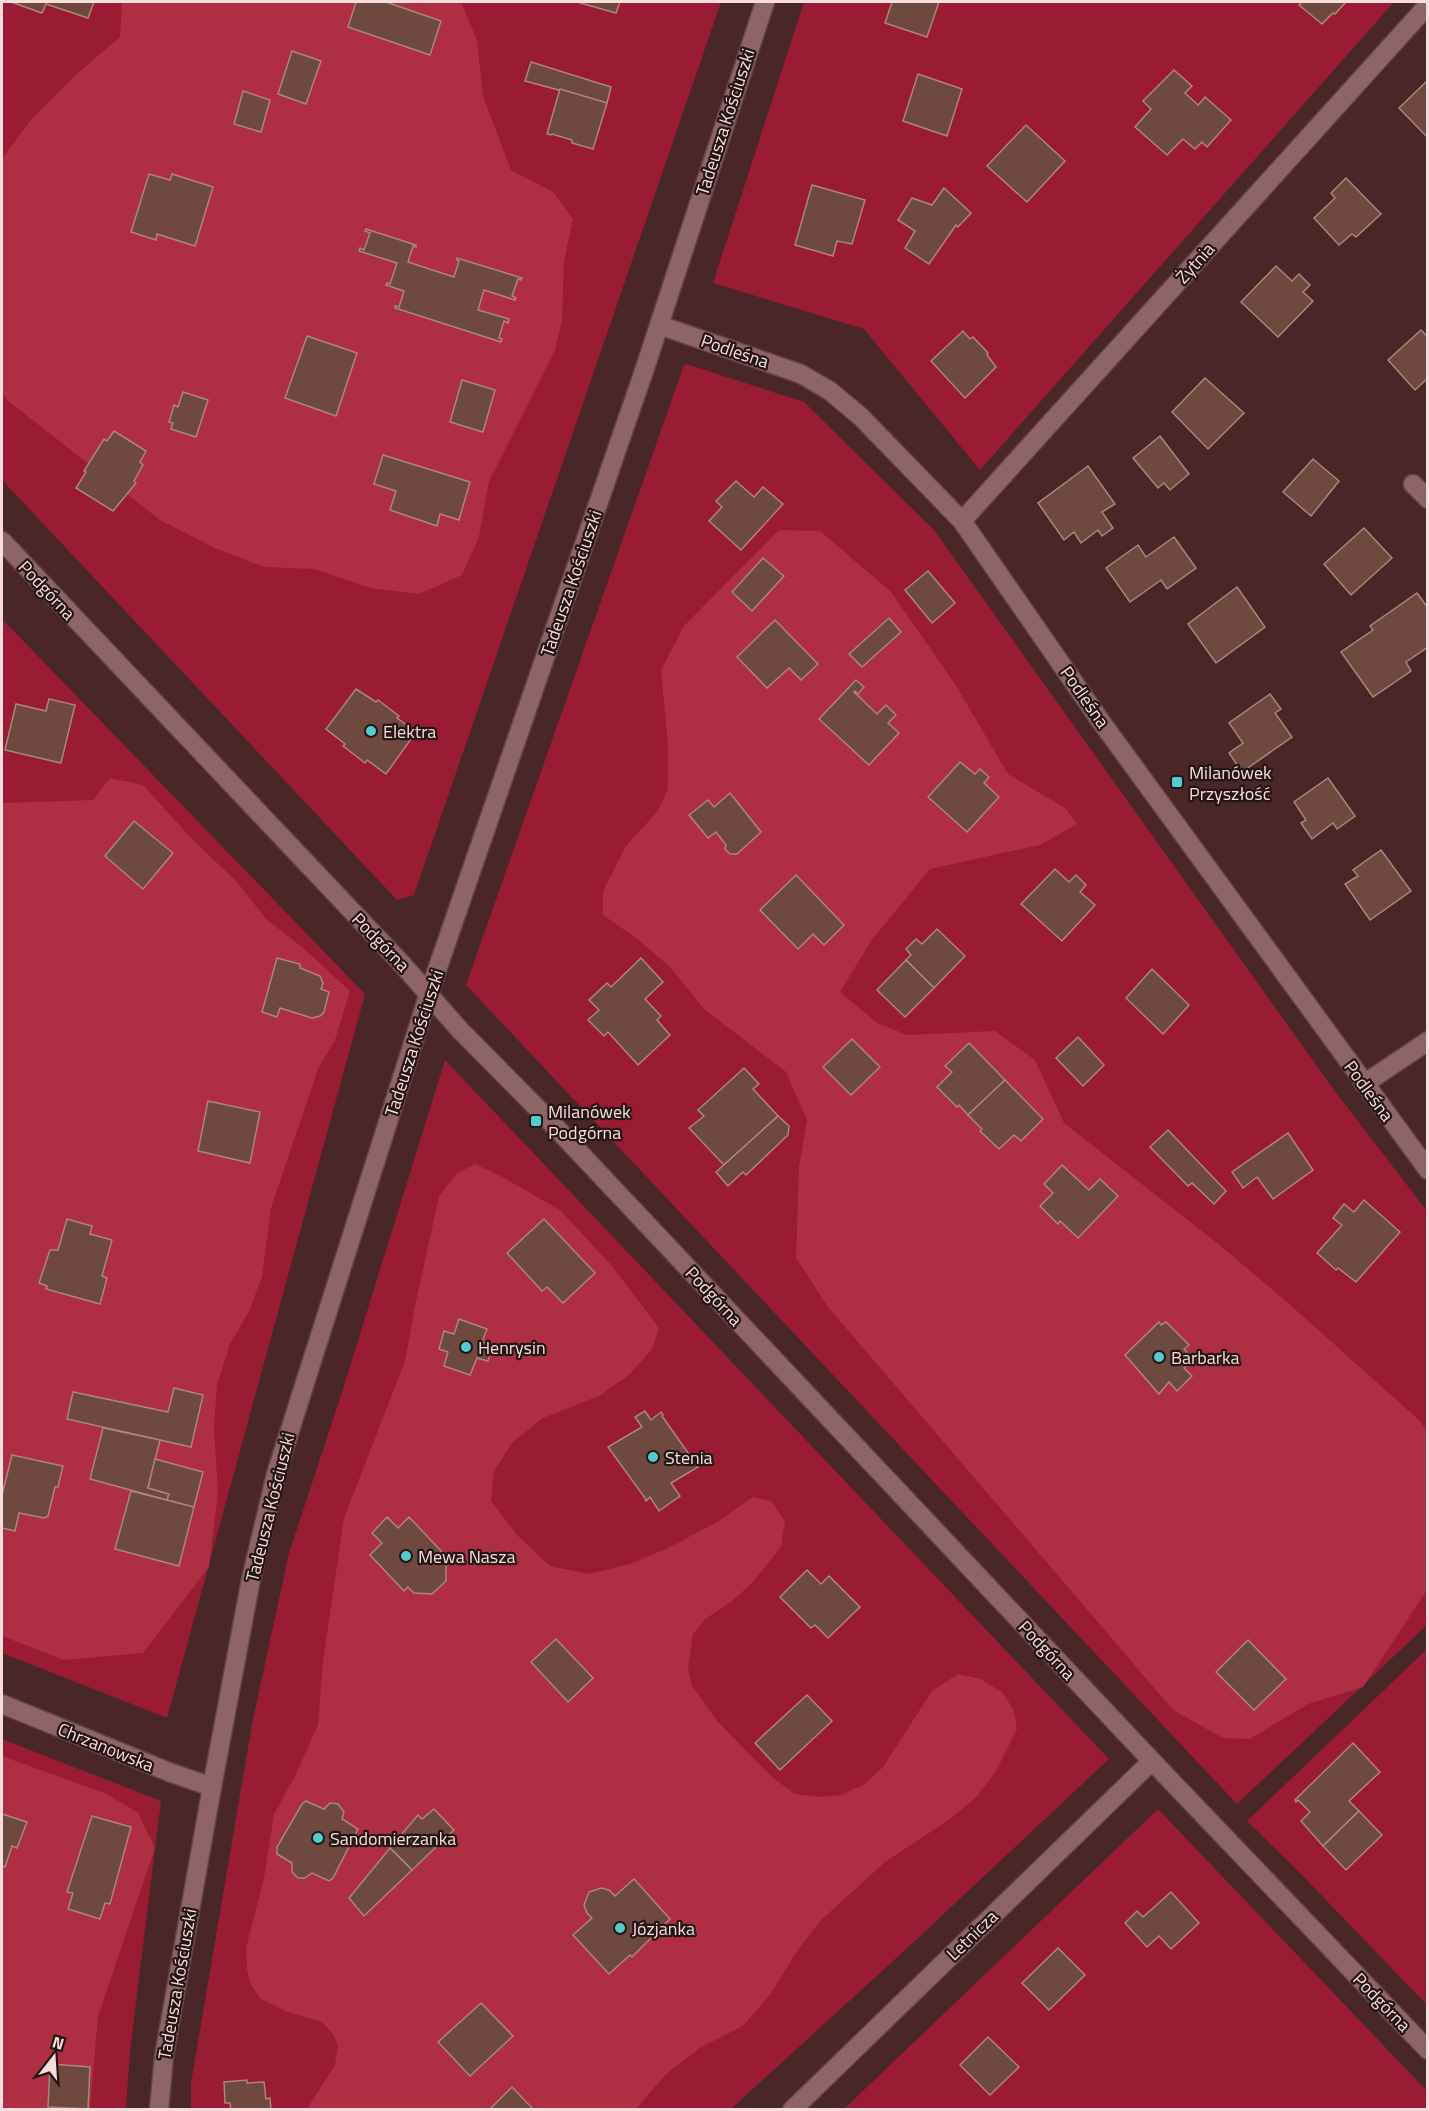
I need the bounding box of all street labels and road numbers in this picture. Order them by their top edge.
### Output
street label: Tadeusza Kościuszki [689,45,761,199]
street label: Żytnia [1169,236,1221,290]
street label: Podleśna [698,327,772,375]
street label: Tadeusza Kościuszki [533,506,609,660]
street label: Podgórna [12,554,82,626]
street label: Podleśna [1054,661,1116,733]
street label: Podgórna [346,906,416,978]
street label: Tadeusza Kościuszki [378,966,450,1120]
street label: Podleśna [1338,1055,1400,1127]
street label: Podgórna [679,1260,749,1332]
street label: Tadeusza Kościuszki [238,1430,302,1584]
street label: Podgórna [1012,1614,1082,1686]
street label: Chrzanowska [54,1715,158,1779]
street label: Letnicza [940,1904,1004,1966]
street label: Tadeusza Kościuszki [150,1906,204,2062]
street label: Podgórna [1347,1966,1417,2038]

